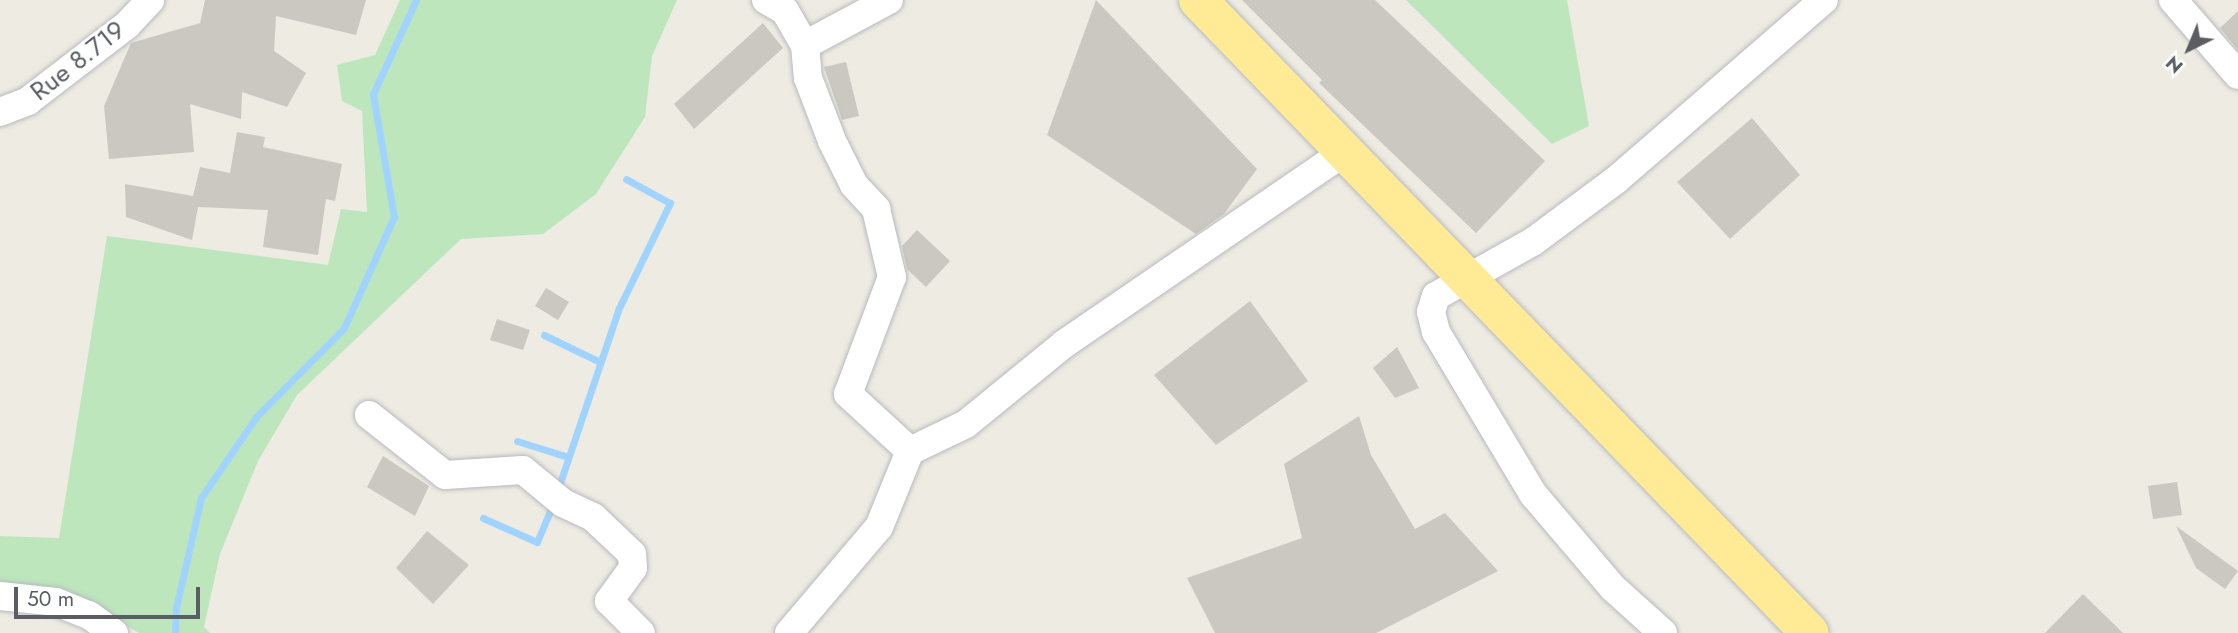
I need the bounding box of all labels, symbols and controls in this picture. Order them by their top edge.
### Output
street label: Rue 8.719 [25,14,131,108]
north arrow [2154,14,2224,84]
text: N [2160,50,2189,80]
scale bar [18,574,203,618]
text: 50 m [27,584,74,614]

